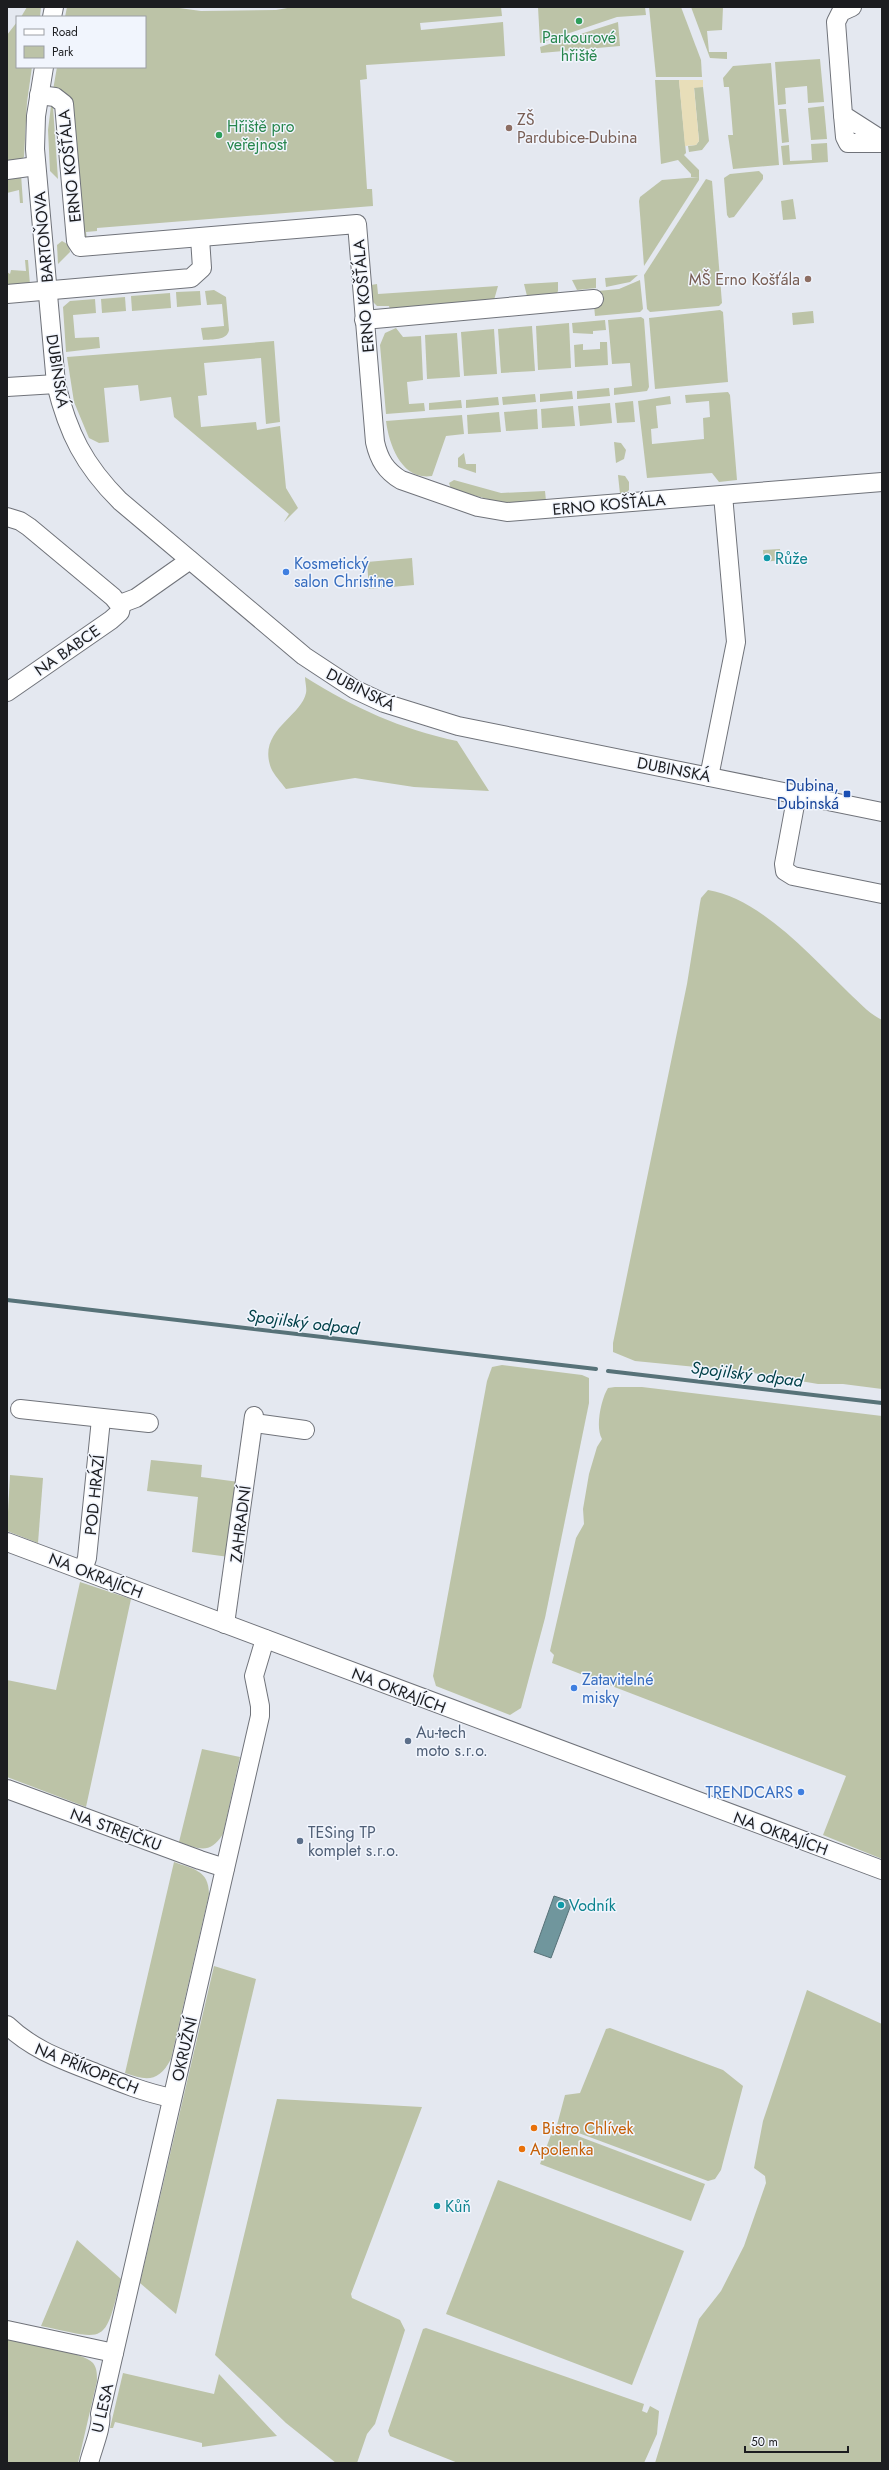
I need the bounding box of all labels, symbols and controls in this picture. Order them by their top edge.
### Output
legend [16,16,146,68]
marker: Parkourové hřiště [574,16,584,26]
text: Road [52,23,78,41]
place label: Parkourové hřiště [542,26,616,67]
text: Park [52,43,74,61]
street label: ERNO KOŠŤÁLA [52,108,87,224]
place label: ZŠ Pardubice-Dubina [517,108,637,149]
place label: Hřiště pro veřejnost [227,115,295,156]
marker: ZŠ Pardubice-Dubina [504,123,514,133]
marker: Hřiště pro veřejnost [214,130,224,140]
street label: BARTOŇOVA [28,190,59,284]
street label: ERNO KOŠŤÁLA [347,238,380,353]
place label: MŠ Erno Košťála [689,268,800,291]
marker: MŠ Erno Košťála [803,274,813,284]
street label: DUBINSKÁ [40,332,75,410]
street label: ERNO KOŠŤÁLA [552,488,667,521]
place label: Růže [775,547,808,570]
place label: Kosmetický salon Christine [294,552,394,593]
marker: Růže [762,553,772,563]
marker: Kosmetický salon Christine [281,567,291,577]
street label: NA BABCE [30,619,105,682]
street label: DUBINSKÁ [322,662,400,717]
street label: DUBINSKÁ [635,751,713,788]
place label: Dubina, Dubinská [777,774,839,815]
marker: Dubina, Dubinská [842,789,852,799]
water label: Spojilský odpad [246,1303,362,1341]
water label: Spojilský odpad [690,1355,806,1393]
street label: POD HRÁZÍ [79,1453,110,1536]
street label: ZAHRADNÍ [224,1483,257,1564]
street label: NA OKRAJÍCH [45,1547,146,1604]
street label: NA OKRAJÍCH [348,1662,449,1719]
place label: Zatavitelné misky [582,1668,653,1709]
marker: Zatavitelné misky [569,1683,579,1693]
place label: Au-tech moto s.r.o. [416,1721,488,1762]
marker: Au-tech moto s.r.o. [403,1736,413,1746]
place label: TRENDCARS [706,1781,793,1804]
marker: TRENDCARS [796,1787,806,1797]
street label: NA STREJČKU [67,1802,165,1857]
street label: NA OKRAJÍCH [730,1806,831,1861]
place label: TESing TP komplet s.r.o. [308,1821,399,1862]
marker: TESing TP komplet s.r.o. [295,1836,305,1846]
place label: Vodník [569,1894,617,1917]
marker: Vodník [556,1900,566,1910]
street label: OKRUŽNÍ [166,2013,203,2084]
street label: NA PŘÍKOPECH [31,2037,142,2100]
place label: Bistro Chlívek [542,2117,634,2140]
marker: Bistro Chlívek [529,2123,539,2133]
place label: Apolenka [530,2138,593,2161]
marker: Apolenka [517,2144,527,2154]
place label: Kůň [445,2195,471,2218]
marker: Kůň [432,2201,442,2211]
street label: U LESA [86,2381,119,2435]
scale bar [745,2428,848,2454]
text: 50 m [751,2433,778,2451]

